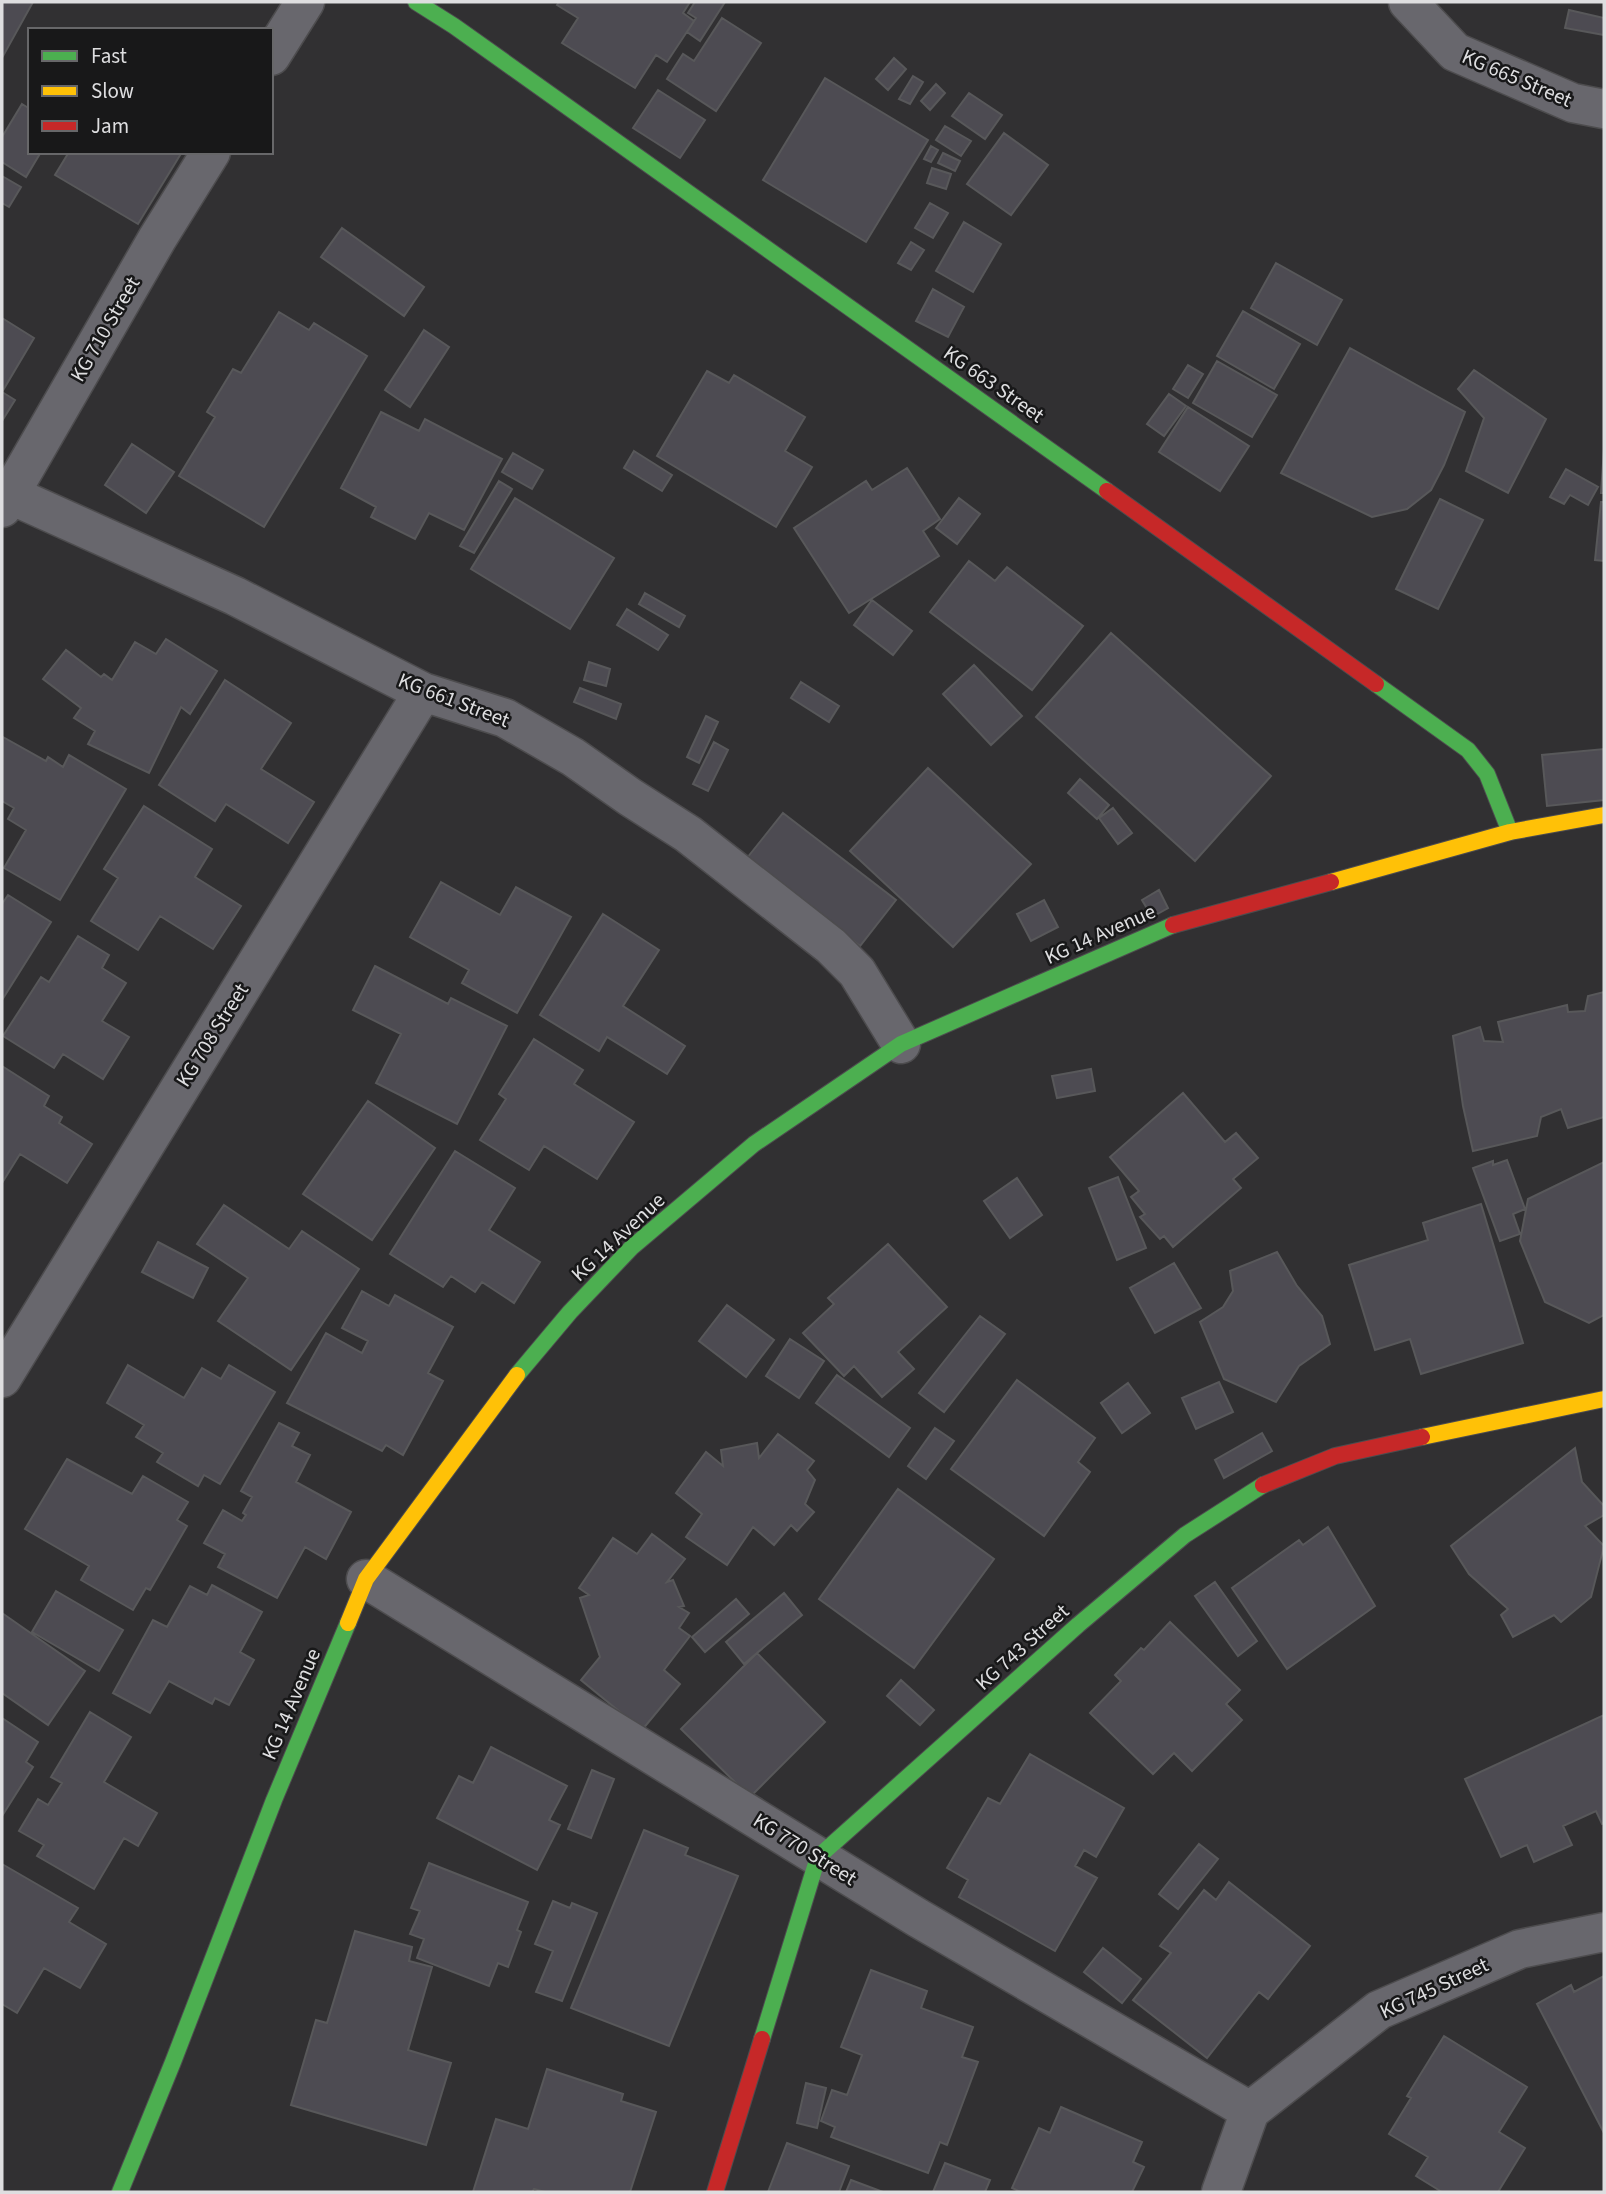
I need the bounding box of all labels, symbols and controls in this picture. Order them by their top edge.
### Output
legend [28,28,273,154]
text: Fast [91,41,127,71]
street label: KG 665 Street [1457,41,1577,115]
text: Slow [91,76,134,106]
text: Jam [91,111,129,141]
street label: KG 710 Street [63,271,147,387]
street label: KG 663 Street [937,338,1051,430]
street label: KG 661 Street [394,665,514,735]
street label: KG 14 Avenue [1040,896,1160,972]
street label: KG 708 Street [168,977,256,1093]
street label: KG 14 Avenue [564,1186,672,1288]
street label: KG 743 Street [968,1597,1076,1697]
street label: KG 14 Avenue [254,1644,328,1764]
street label: KG 770 Street [747,1805,863,1893]
street label: KG 745 Street [1375,1950,1493,2026]

